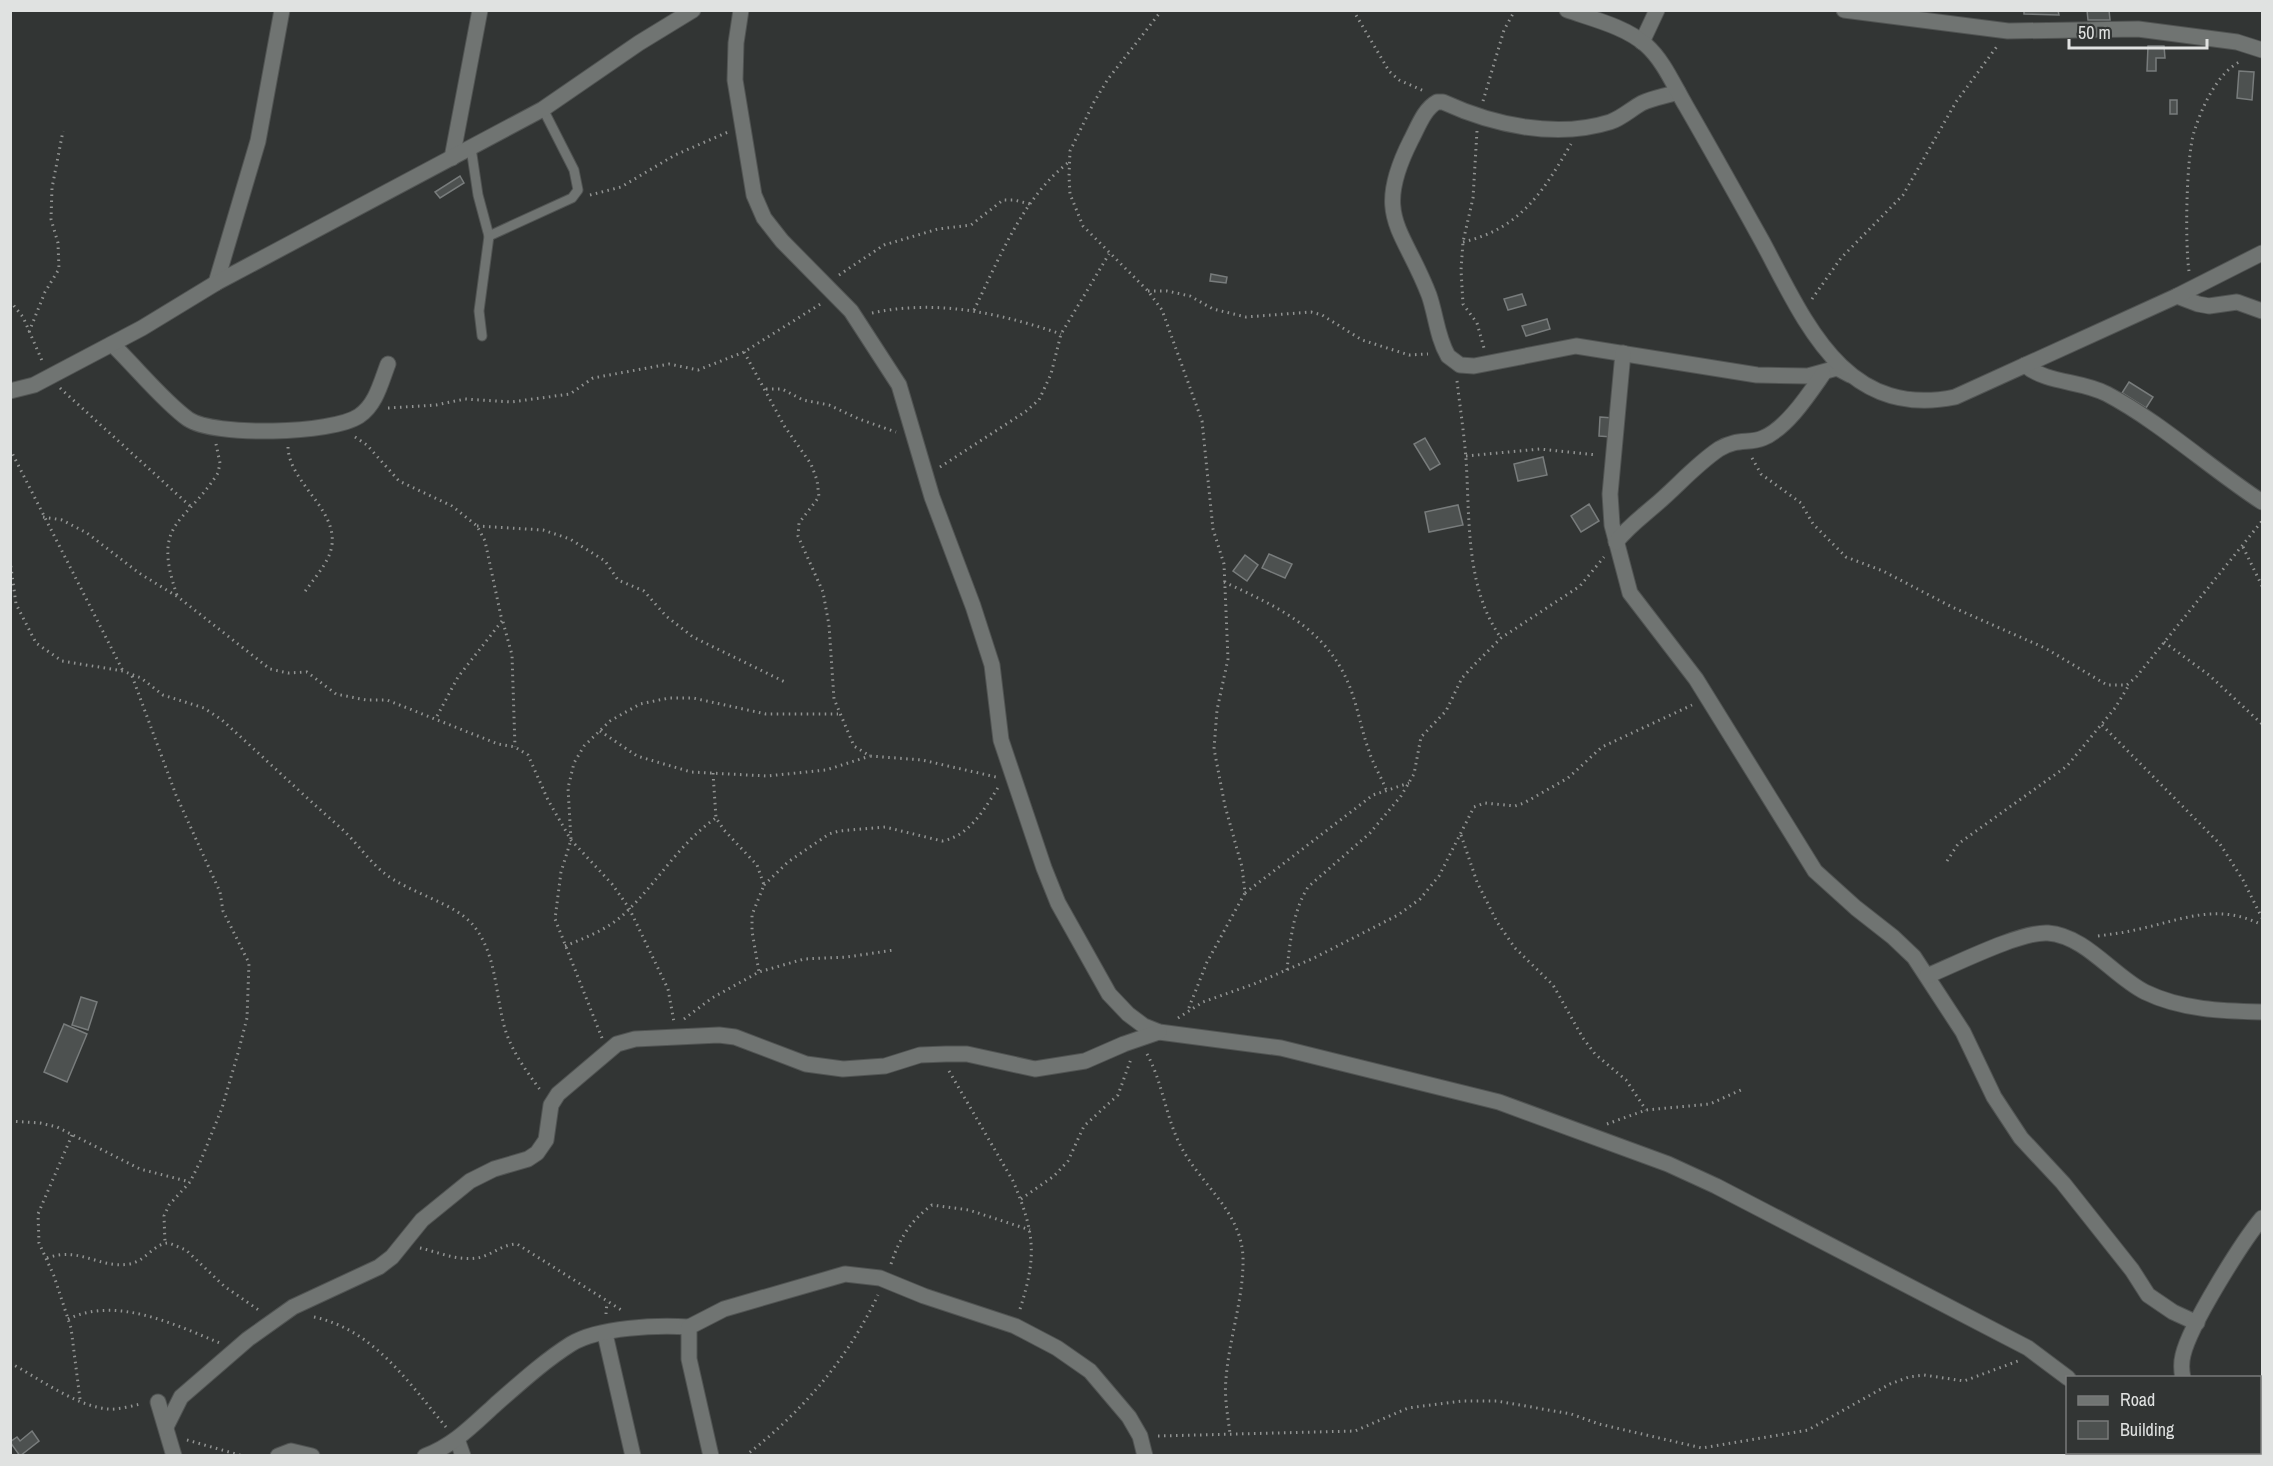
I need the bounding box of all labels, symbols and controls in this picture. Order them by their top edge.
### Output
scale bar [2069,12,2207,50]
text: 50 m [2078,20,2111,45]
legend [2066,1376,2261,1454]
text: Road [2120,1387,2155,1412]
text: Building [2120,1417,2175,1442]

